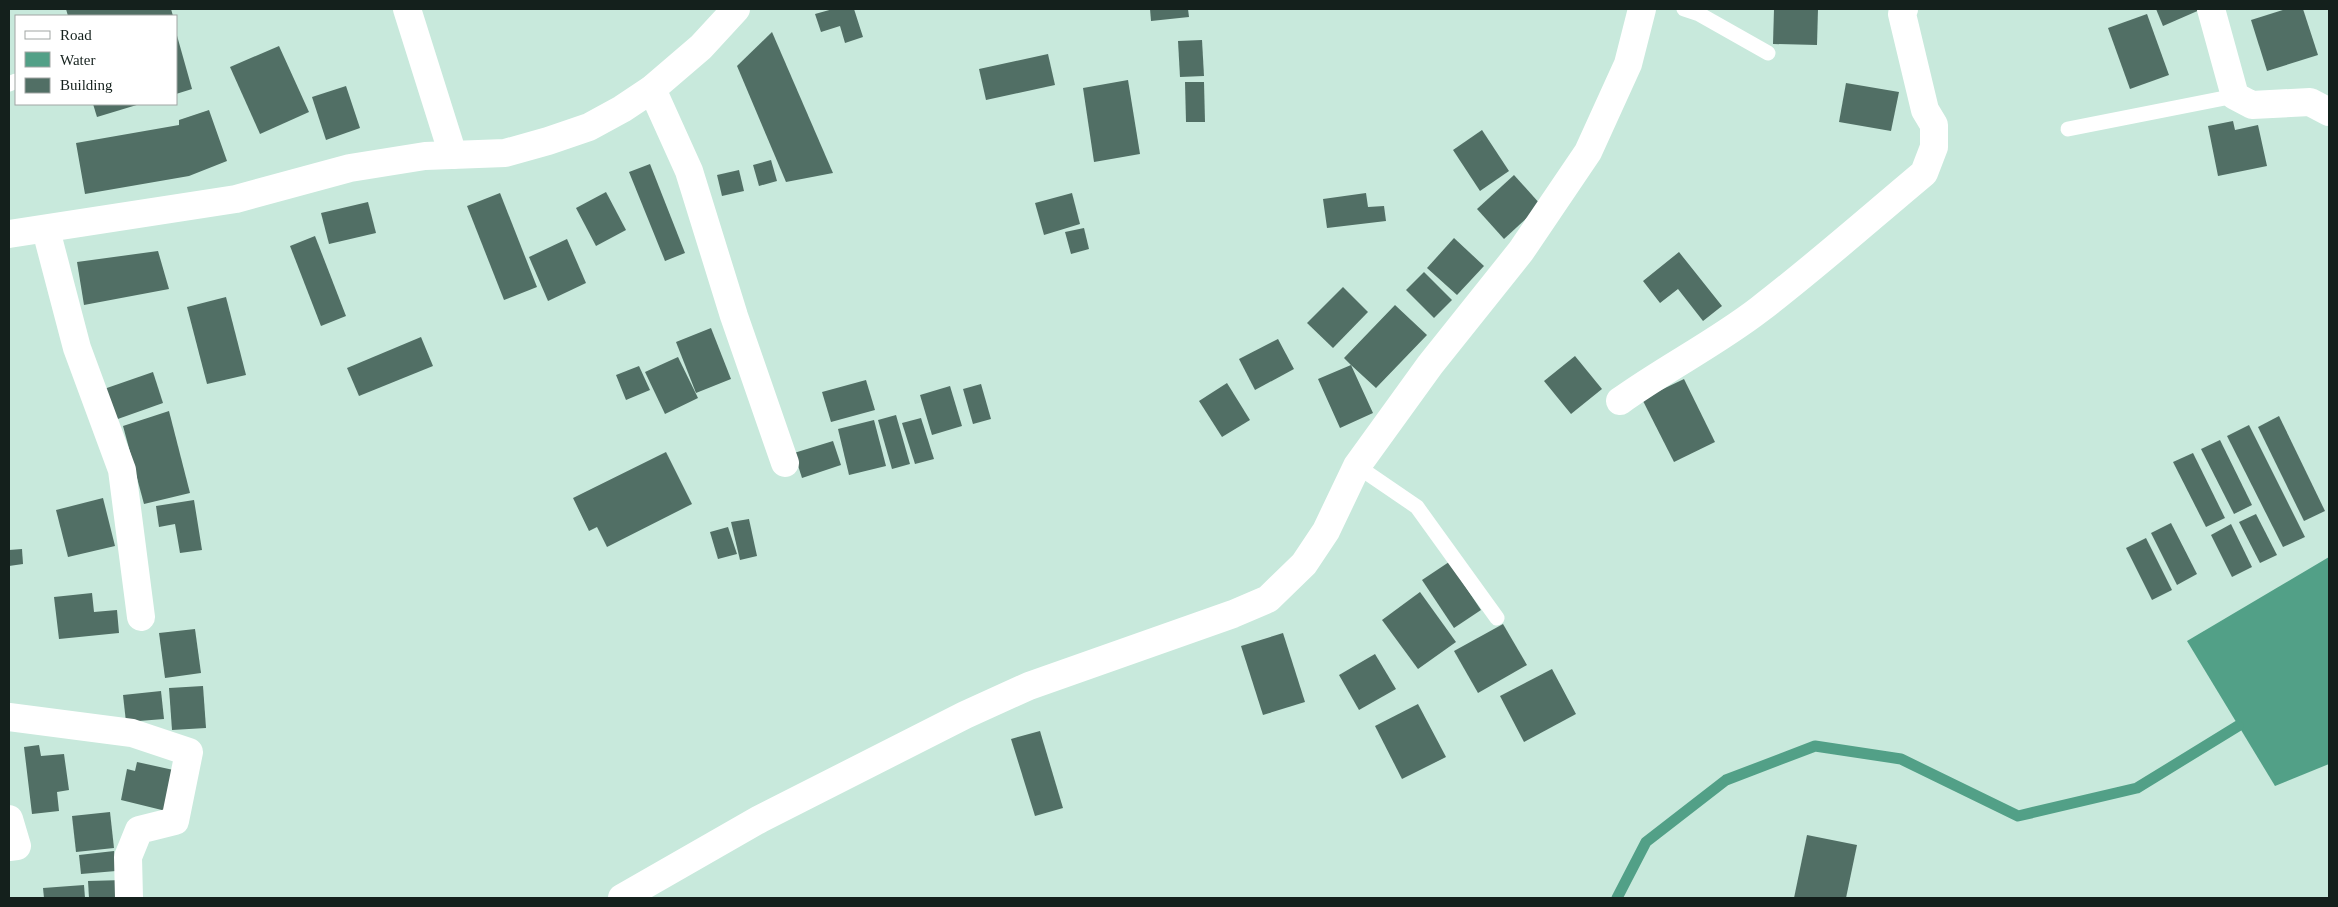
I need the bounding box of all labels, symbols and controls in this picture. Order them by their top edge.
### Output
legend [15,15,178,105]
text: Road [60,27,92,43]
text: Water [60,52,95,68]
text: Building [60,77,113,93]

